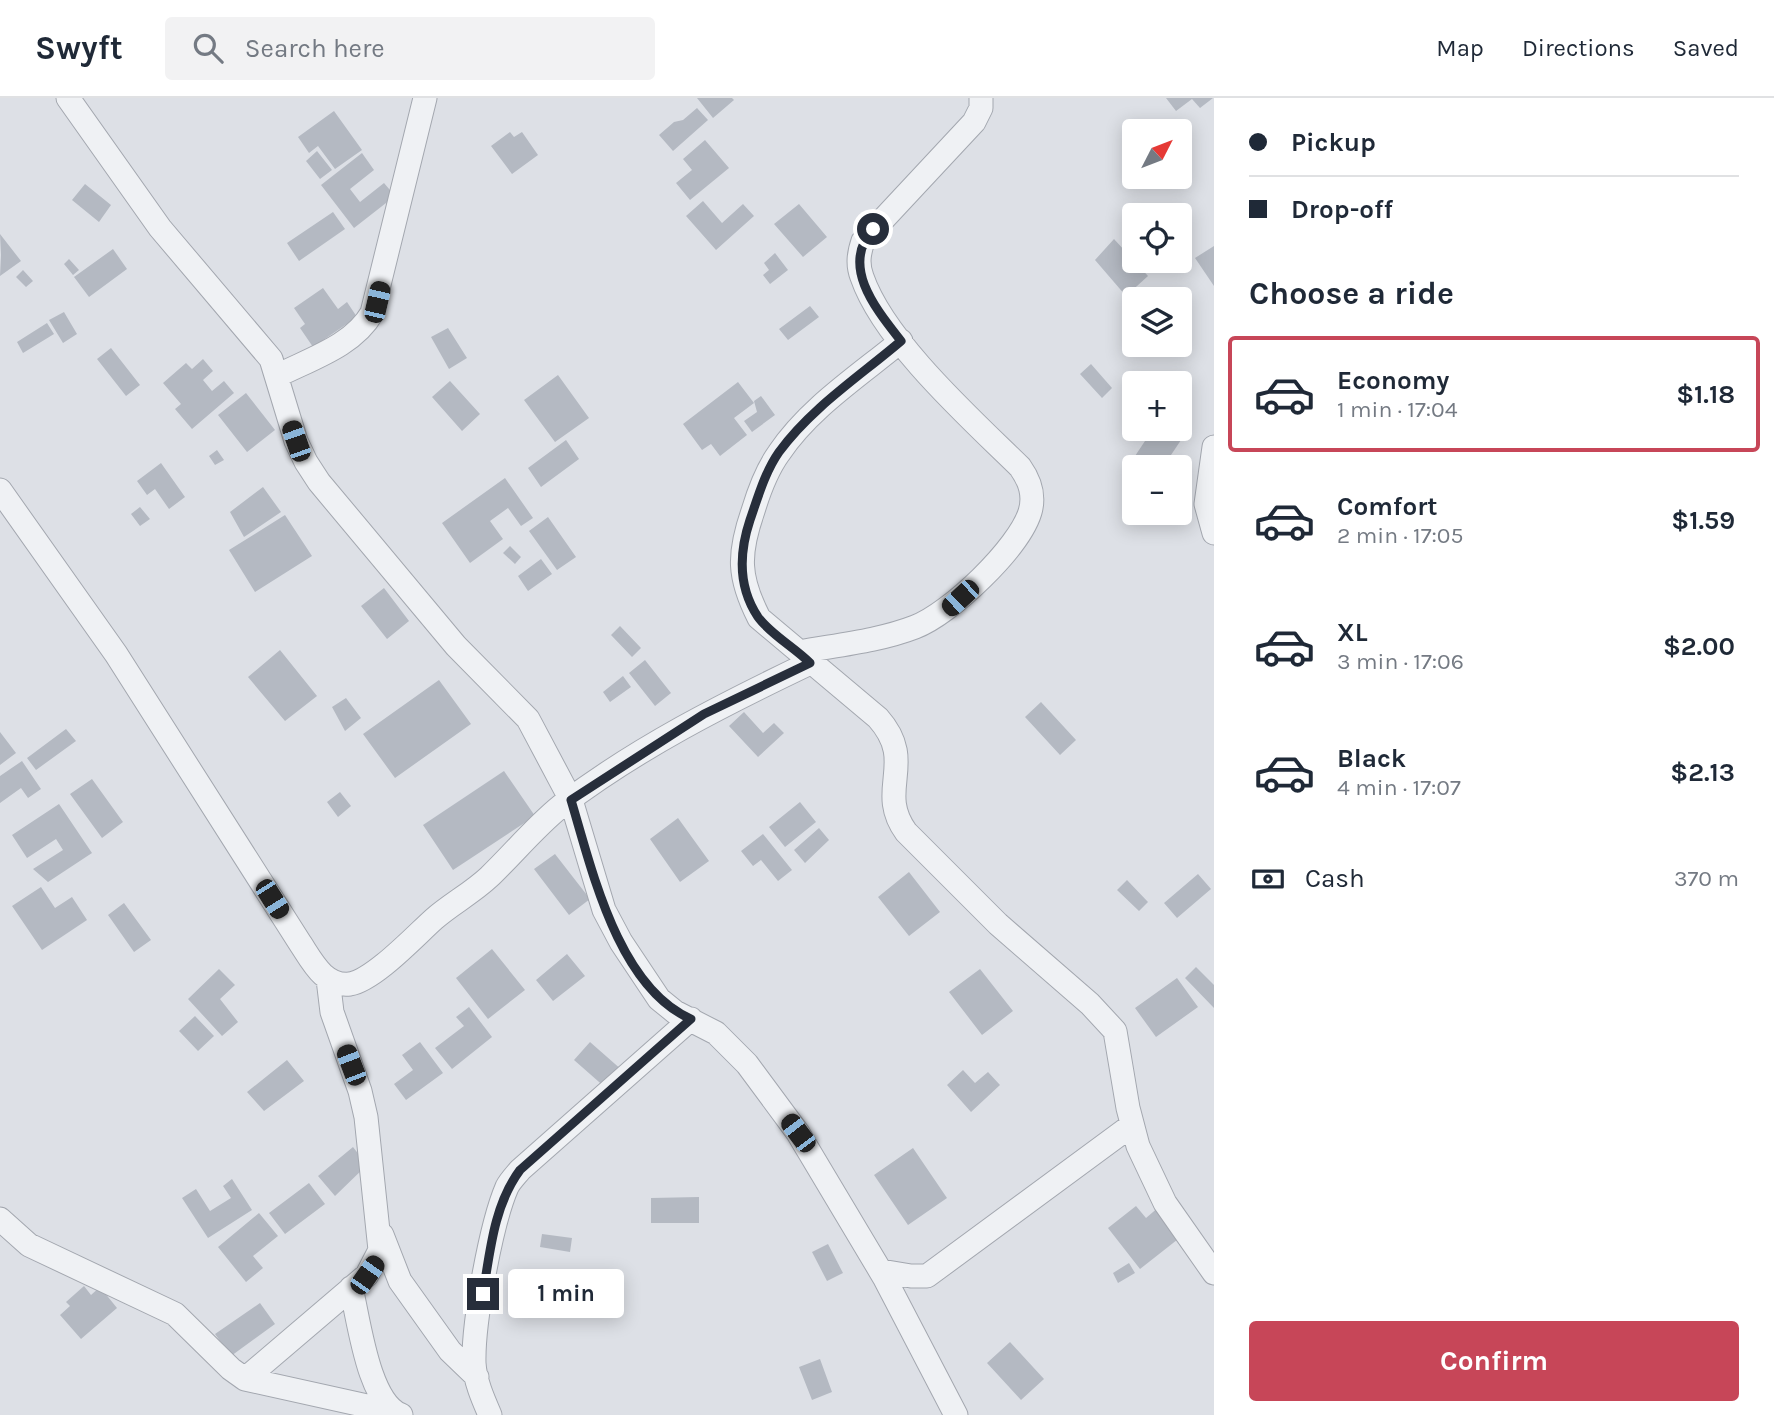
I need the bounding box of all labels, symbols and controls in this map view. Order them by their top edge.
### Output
search box [165,17,655,80]
text: Swyft [35,29,123,67]
icon: search [189,29,227,67]
text: Search here [245,33,385,64]
text: Map [1436,34,1484,62]
text: Directions [1522,34,1635,62]
text: Saved [1673,34,1739,62]
north arrow [1122,119,1192,189]
map controls [1122,119,1192,525]
text: Pickup [1291,127,1376,158]
text: Drop-off [1291,194,1393,225]
button: locate [1122,203,1192,273]
route start [857,213,889,245]
text: Choose a ride [1249,275,1454,312]
car [363,279,392,325]
button: layers [1122,287,1192,357]
icon: car [1253,363,1316,426]
text: Economy [1337,365,1449,396]
button: + [1122,371,1192,441]
text: $1.18 [1676,379,1735,410]
text: 1 min · 17:04 [1337,396,1458,423]
car [280,418,313,464]
button: − [1122,455,1192,525]
icon: car [1253,489,1316,552]
text: Comfort [1337,491,1438,522]
text: $1.59 [1671,505,1735,536]
text: 2 min · 17:05 [1337,522,1463,549]
car [938,576,983,620]
icon: car [1253,615,1316,678]
text: XL [1337,617,1368,648]
text: $2.00 [1663,631,1735,662]
text: 3 min · 17:06 [1337,648,1464,675]
icon: car [1253,741,1316,804]
text: Black [1337,743,1406,774]
text: $2.13 [1670,757,1735,788]
text: 4 min · 17:07 [1337,774,1461,801]
icon: cash [1249,860,1287,898]
text: Cash [1305,863,1365,894]
text: 370 m [1674,865,1739,892]
car [252,876,293,922]
car [334,1042,369,1088]
car [777,1110,820,1156]
car [347,1252,388,1298]
callout: 1 min [508,1270,623,1318]
route end [467,1278,499,1310]
text: 1 min [537,1280,595,1307]
button: Confirm [1249,1321,1739,1401]

